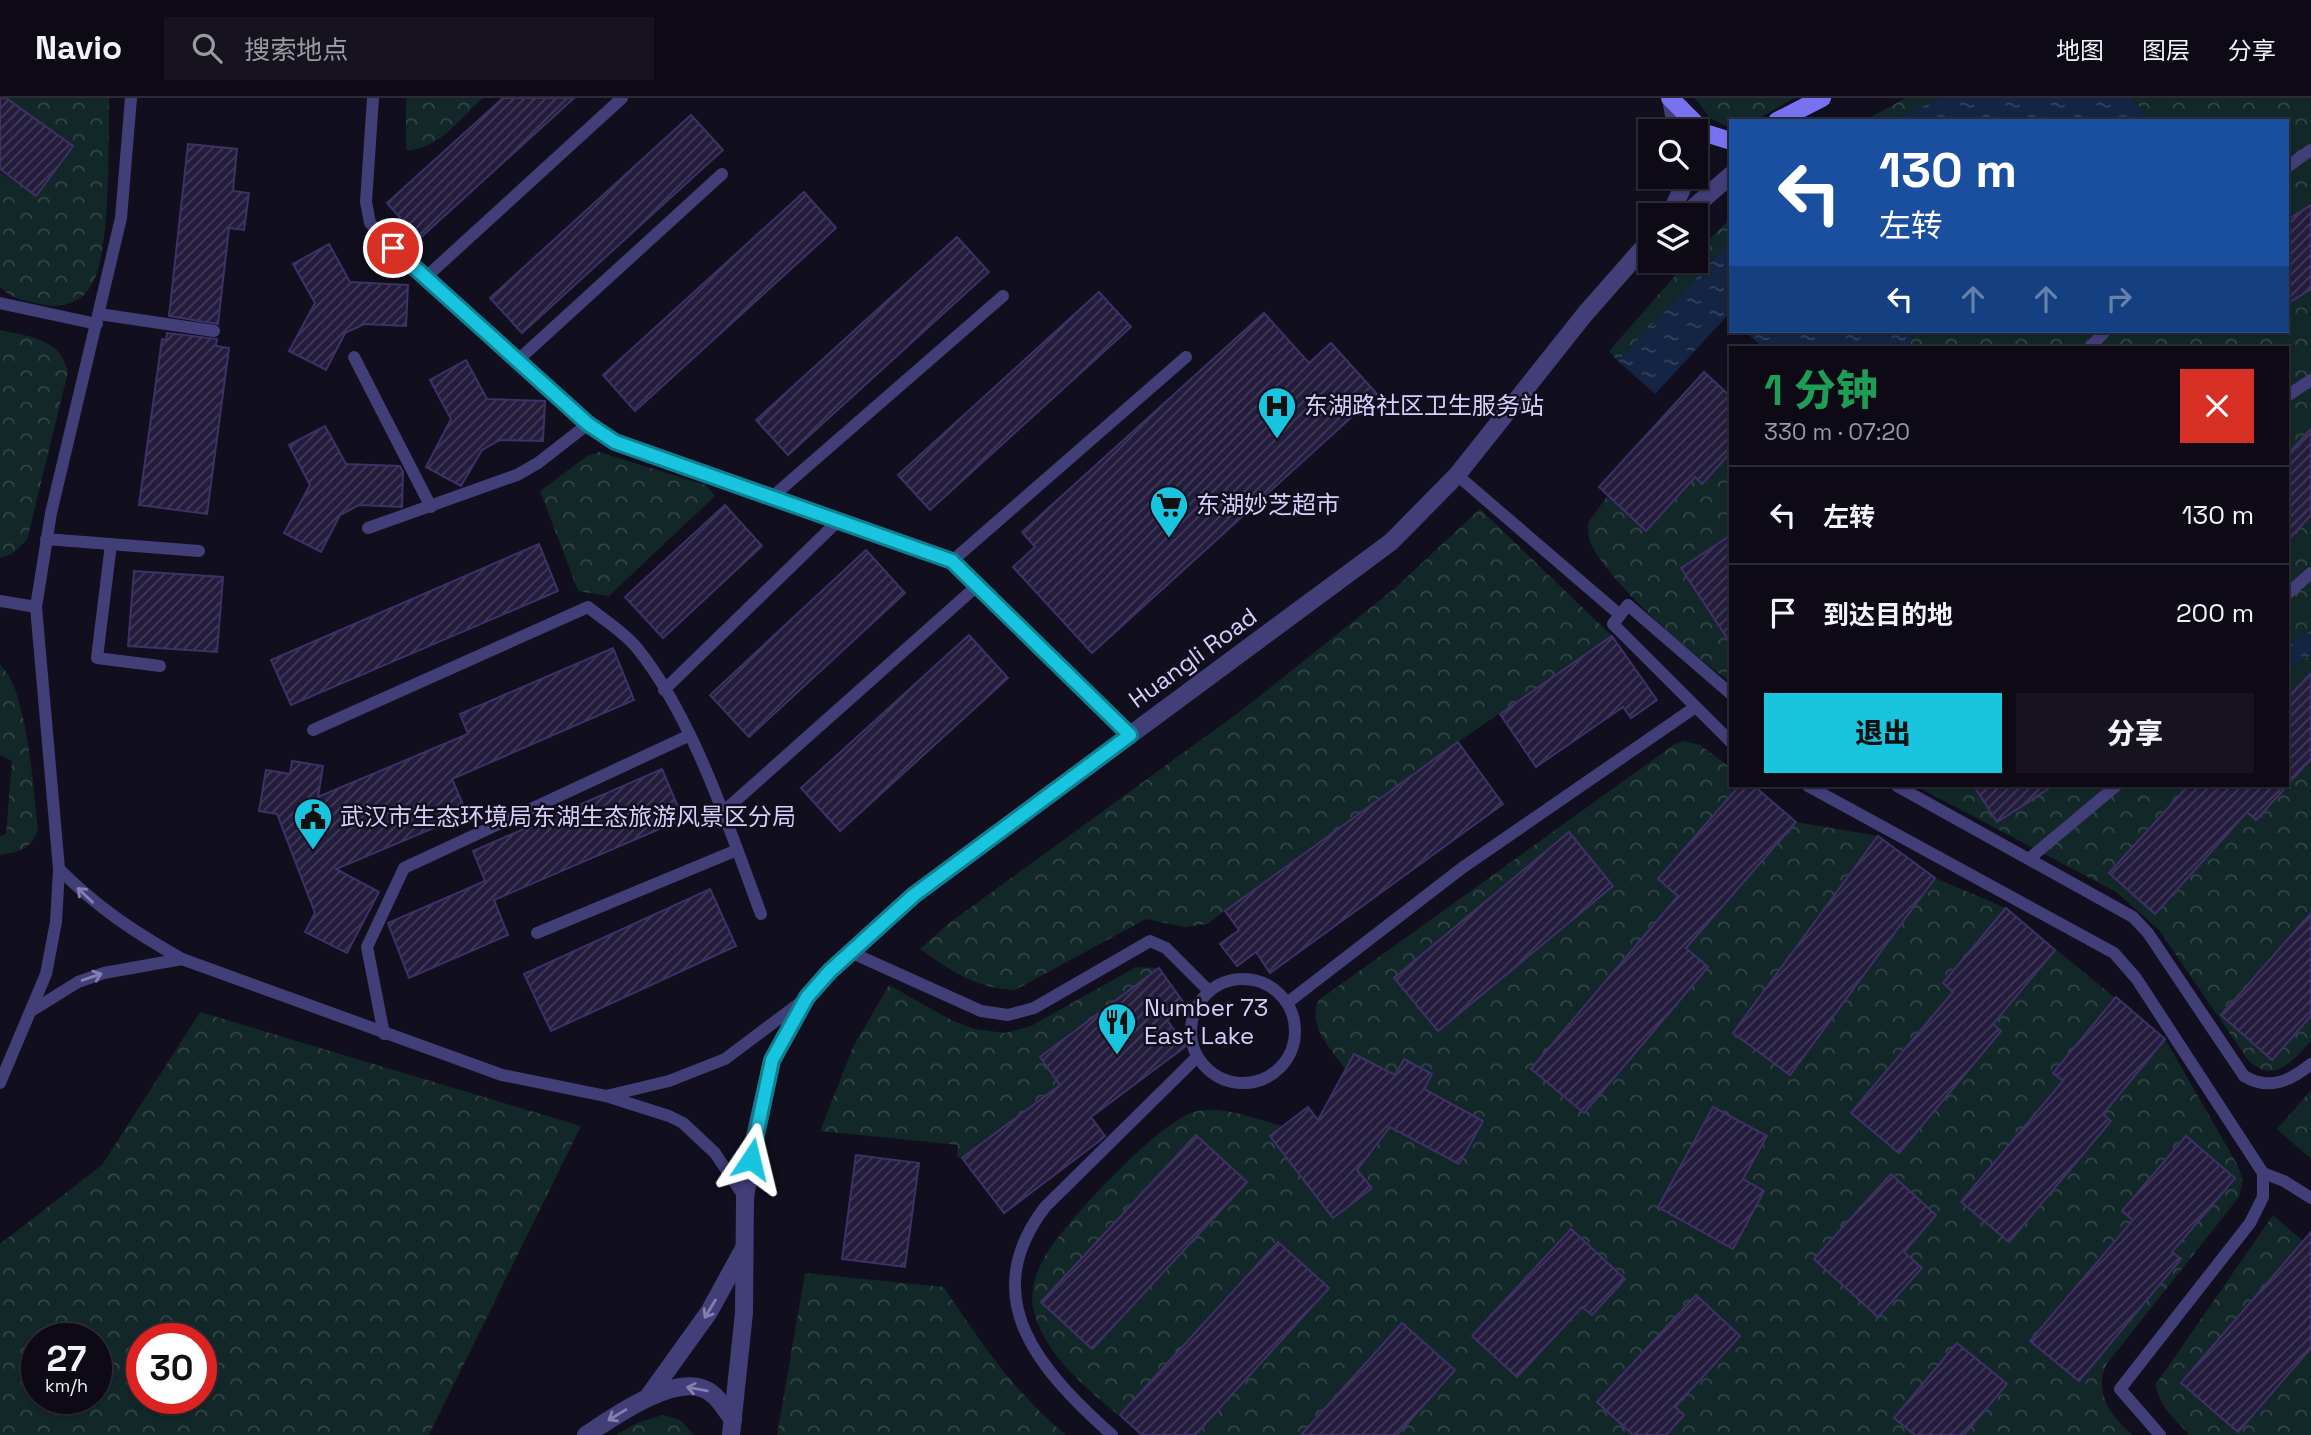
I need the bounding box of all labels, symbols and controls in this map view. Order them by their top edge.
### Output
search box [164,17,654,80]
text: Navio [35,27,122,69]
icon: search [188,29,226,67]
text: 搜索地点 [244,33,348,67]
text: 地图 [2056,35,2104,66]
text: 图层 [2142,35,2190,66]
text: 分享 [2228,35,2276,66]
map controls [1638,119,1708,273]
button: search [1638,119,1708,189]
text: 130 m [1879,139,2017,201]
icon: left [1764,147,1855,238]
button: layers [1638,203,1708,273]
text: 左转 [1879,206,1943,246]
pin [363,218,423,278]
icon: arrive [374,229,412,267]
icon: left [1881,280,1919,318]
icon: ahead [1954,280,1992,318]
icon: ahead [2027,280,2065,318]
icon: right [2100,280,2138,318]
text: 1 分钟 [1764,364,1878,417]
button: close [2180,369,2254,443]
hospital icon: 东湖路社区卫生服务站 [1256,385,1298,440]
place label: 东湖路社区卫生服务站 [1304,390,1544,421]
text: 330 m · 07:20 [1764,417,1910,447]
supermarket icon: 东湖妙芝超市 [1148,484,1190,539]
place label: 东湖妙芝超市 [1196,489,1340,520]
icon: left [1764,496,1802,534]
text: 130 m [2182,498,2254,532]
text: 左转 [1823,500,1875,534]
icon: arrive [1764,594,1802,632]
text: 200 m [2176,596,2254,630]
text: 到达目的地 [1823,598,1953,632]
street label: Huangli Road [1122,601,1263,715]
button: 退出 [1764,693,2002,773]
button: 分享 [2016,693,2254,773]
public building icon: 武汉市生态环境局东湖生态旅游风景区分局 [292,796,334,851]
place label: 武汉市生态环境局东湖生态旅游风景区分局 [340,801,796,832]
one-way arrow [77,886,94,903]
one-way arrow [81,970,103,982]
place label: Number 73 East Lake [1144,992,1268,1051]
restaurant icon: Number 73 East Lake [1096,1001,1138,1056]
position arrow [714,1122,788,1196]
one-way arrow [702,1299,716,1319]
speed limit sign: 30 [126,1323,217,1414]
text: 27 [47,1337,86,1381]
text: km/h [45,1374,88,1397]
one-way arrow [686,1382,708,1395]
one-way arrow [607,1409,627,1423]

